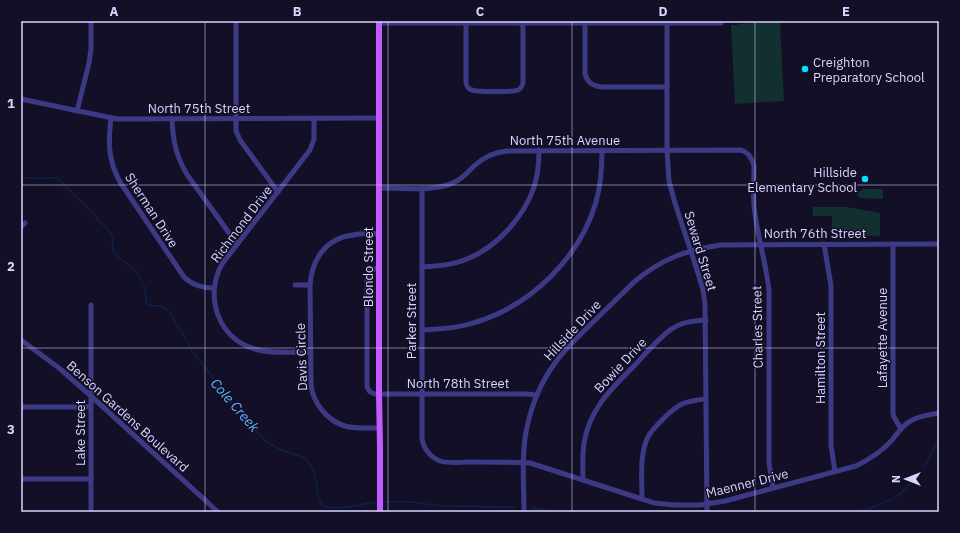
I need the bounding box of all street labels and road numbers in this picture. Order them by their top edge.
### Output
street label: North 75th Street [148,100,250,117]
street label: North 75th Avenue [510,132,620,149]
street label: Sherman Drive [121,170,182,251]
street label: Richmond Drive [207,182,276,266]
street label: Seward Street [680,209,721,293]
street label: North 76th Street [764,225,866,242]
street label: Blondo Street [360,227,377,307]
street label: Parker Street [403,283,420,359]
street label: Charles Street [748,285,767,369]
street label: Lafayette Avenue [874,288,891,388]
street label: Hillside Drive [540,296,605,364]
street label: Hamilton Street [812,312,829,404]
street label: Davis Circle [292,323,311,391]
street label: Bowie Drive [591,334,650,396]
street label: Benson Gardens Boulevard [63,357,192,476]
street label: North 78th Street [407,375,509,392]
street label: Lake Street [72,400,89,466]
street label: Maenner Drive [704,465,790,502]

